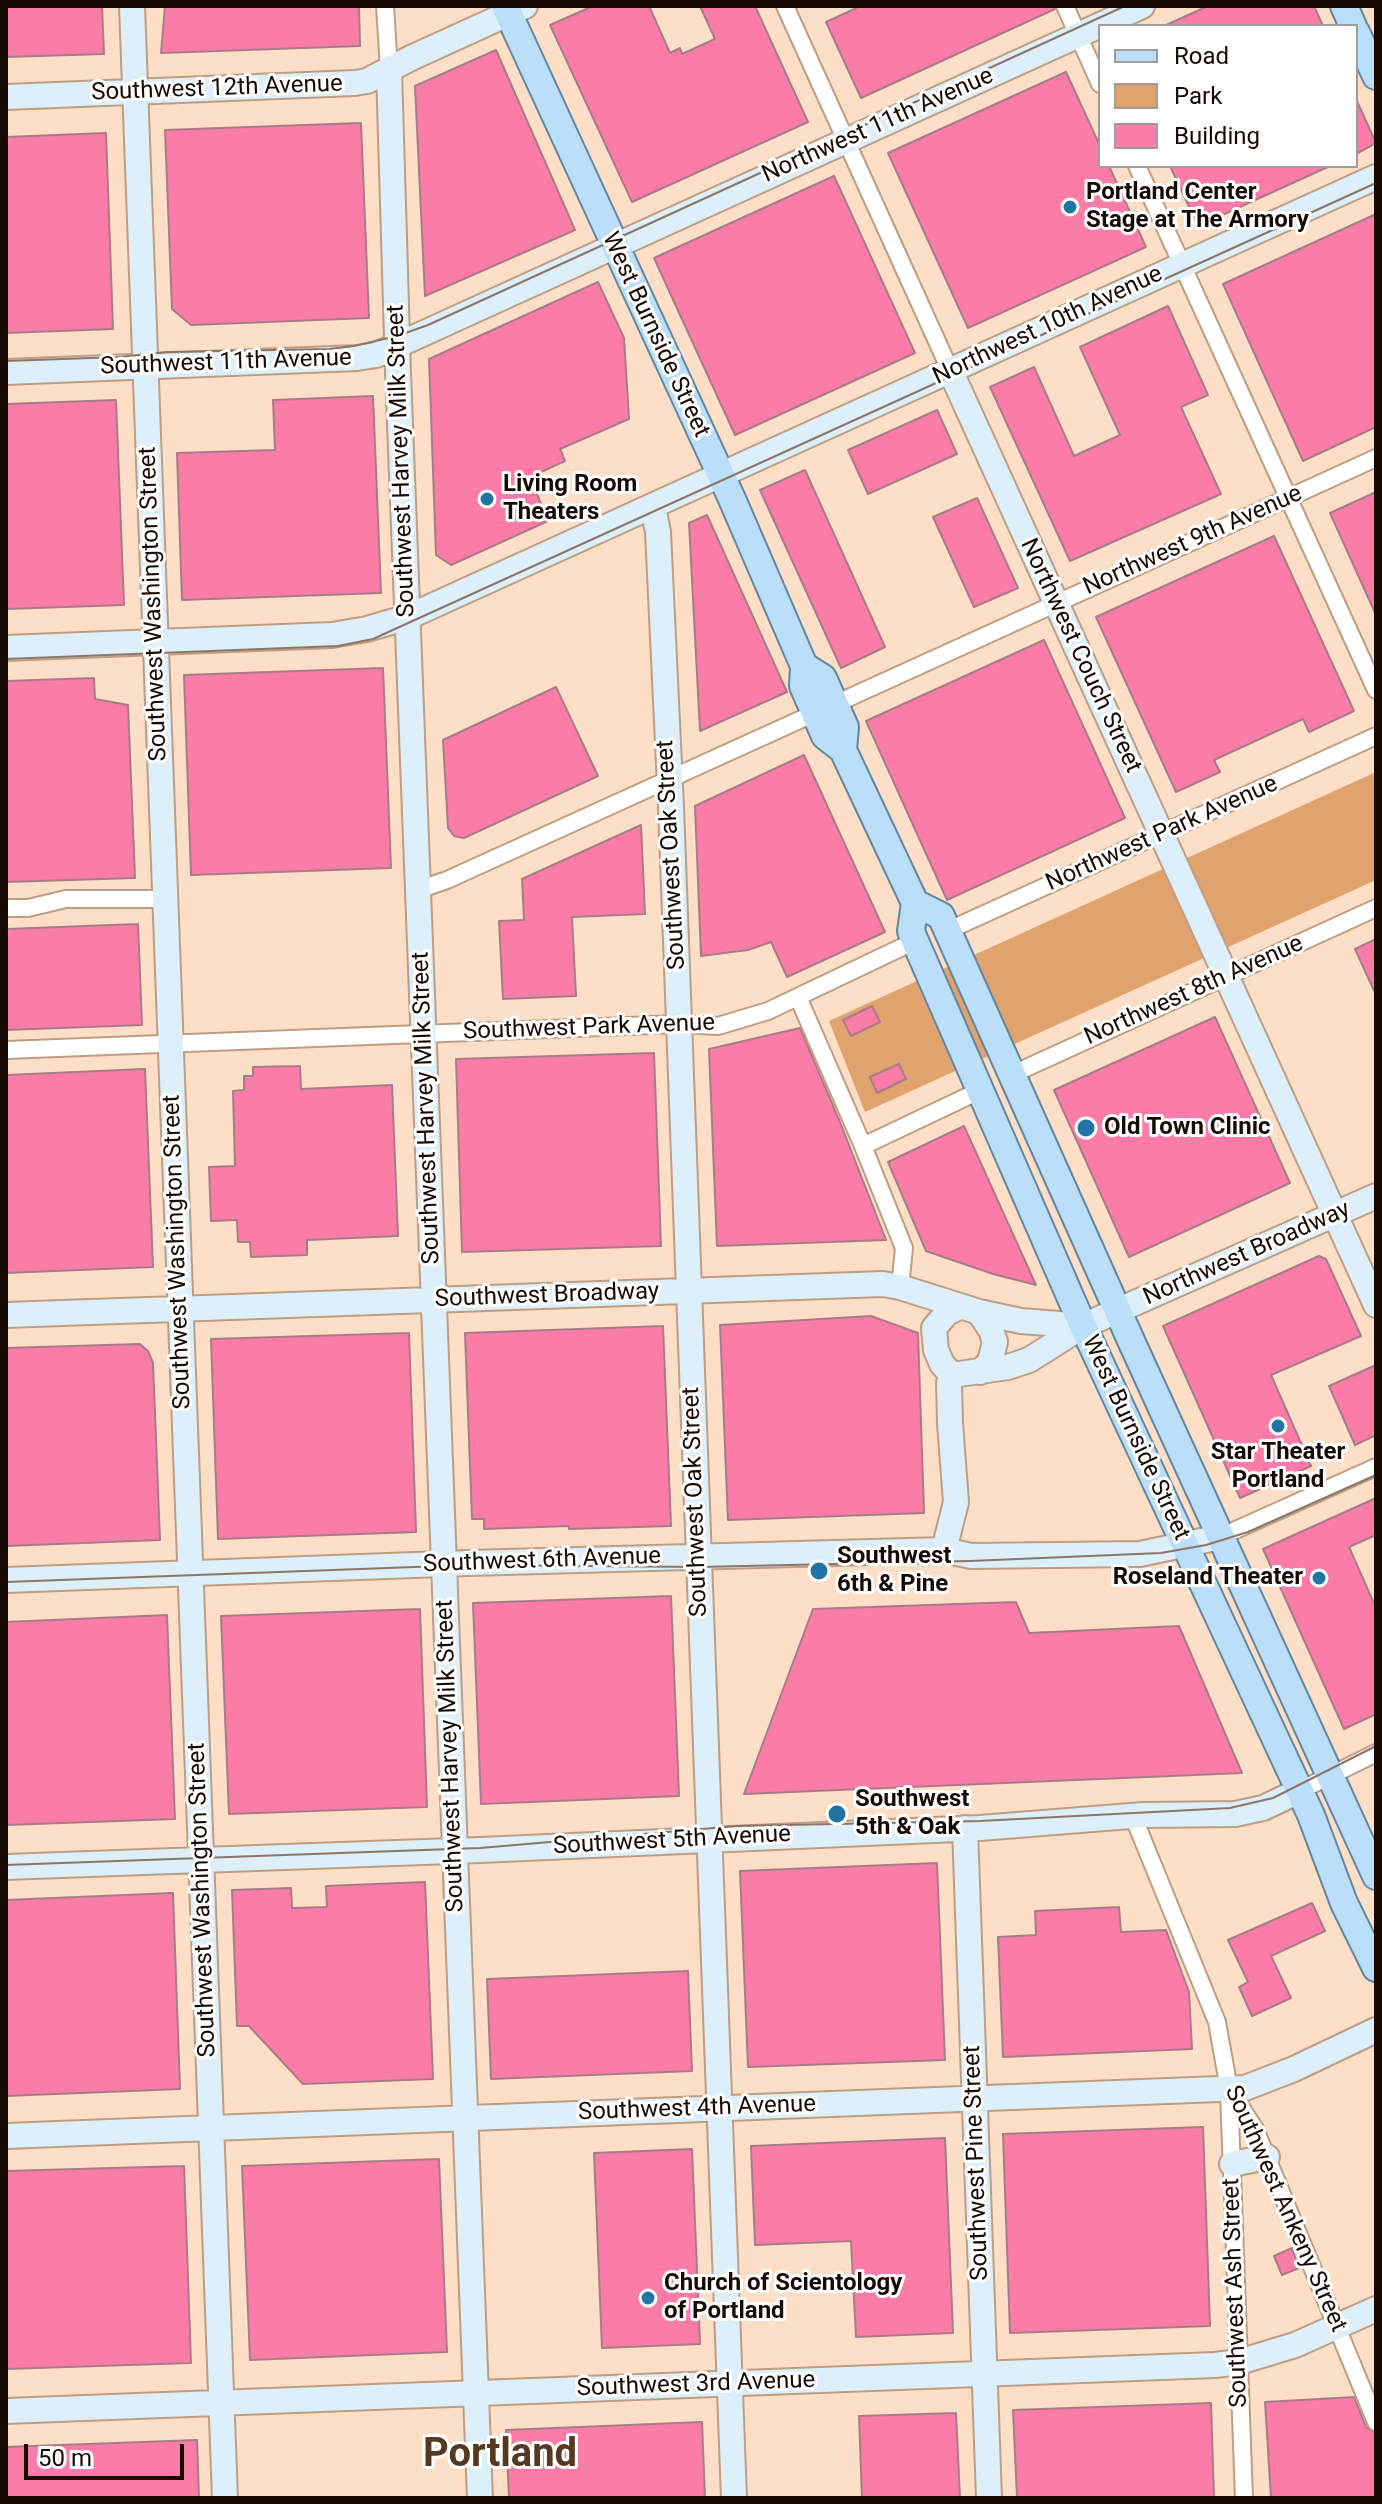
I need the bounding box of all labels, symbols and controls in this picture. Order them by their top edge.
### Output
legend [1098,24,1358,168]
text: Road [1174,42,1229,70]
street label: Northwest 11th Avenue [758,62,998,190]
street label: Southwest 12th Avenue [91,70,343,108]
text: Park [1174,82,1222,110]
text: Building [1174,122,1260,150]
place label: Portland Center Stage at The Armory [1086,179,1309,235]
marker: Portland Center Stage at The Armory [1061,198,1079,216]
street label: West Burnside Street [595,228,715,442]
street label: Northwest 10th Avenue [929,260,1167,392]
street label: Southwest Harvey Milk Street [382,304,422,618]
street label: Southwest 11th Avenue [100,344,352,382]
street label: Southwest Washington Street [134,446,174,762]
place label: Living Room Theaters [503,471,637,527]
street label: Northwest 9th Avenue [1079,480,1307,602]
marker: Living Room Theaters [478,490,496,508]
street label: Northwest Couch Street [1013,534,1147,778]
street label: Southwest Oak Street [652,739,692,971]
street label: Northwest Park Avenue [1042,770,1282,898]
street label: Northwest 8th Avenue [1080,930,1308,1052]
street label: Southwest Harvey Milk Street [407,951,447,1265]
street label: Southwest Park Avenue [463,1009,715,1047]
street label: Southwest Washington Street [158,1094,198,1410]
place label: Old Town Clinic [1104,1114,1271,1142]
marker: Old Town Clinic [1075,1117,1097,1139]
street label: Northwest Broadway [1139,1196,1355,1312]
street label: Southwest Broadway [434,1278,660,1314]
street label: West Burnside Street [1075,1331,1195,1545]
street label: Southwest Oak Street [678,1386,714,1618]
marker: Star Theater Portland [1269,1417,1287,1435]
place label: Star Theater Portland [1211,1439,1345,1495]
street label: Southwest 6th Avenue [422,1542,662,1580]
place label: Southwest 6th & Pine [837,1543,951,1599]
marker: Southwest 6th & Pine [808,1560,830,1582]
place label: Roseland Theater [1113,1564,1303,1592]
marker: Roseland Theater [1310,1569,1328,1587]
street label: Southwest Harvey Milk Street [431,1599,471,1913]
street label: Southwest Washington Street [183,1742,223,2058]
place label: Southwest 5th & Oak [855,1786,969,1842]
marker: Southwest 5th & Oak [826,1803,848,1825]
street label: Southwest 5th Avenue [552,1820,792,1862]
street label: Southwest Pine Street [959,2045,995,2281]
street label: Southwest Ankeny Street [1218,2081,1352,2337]
street label: Southwest 4th Avenue [577,2090,817,2128]
street label: Southwest Ash Street [1218,2178,1254,2408]
place label: Church of Scientology of Portland [664,2270,902,2326]
marker: Church of Scientology of Portland [639,2289,657,2307]
street label: Southwest 3rd Avenue [576,2366,816,2404]
scale bar [28,2428,188,2478]
district label: Portland [423,2432,577,2480]
text: 50 m [38,2444,92,2472]

